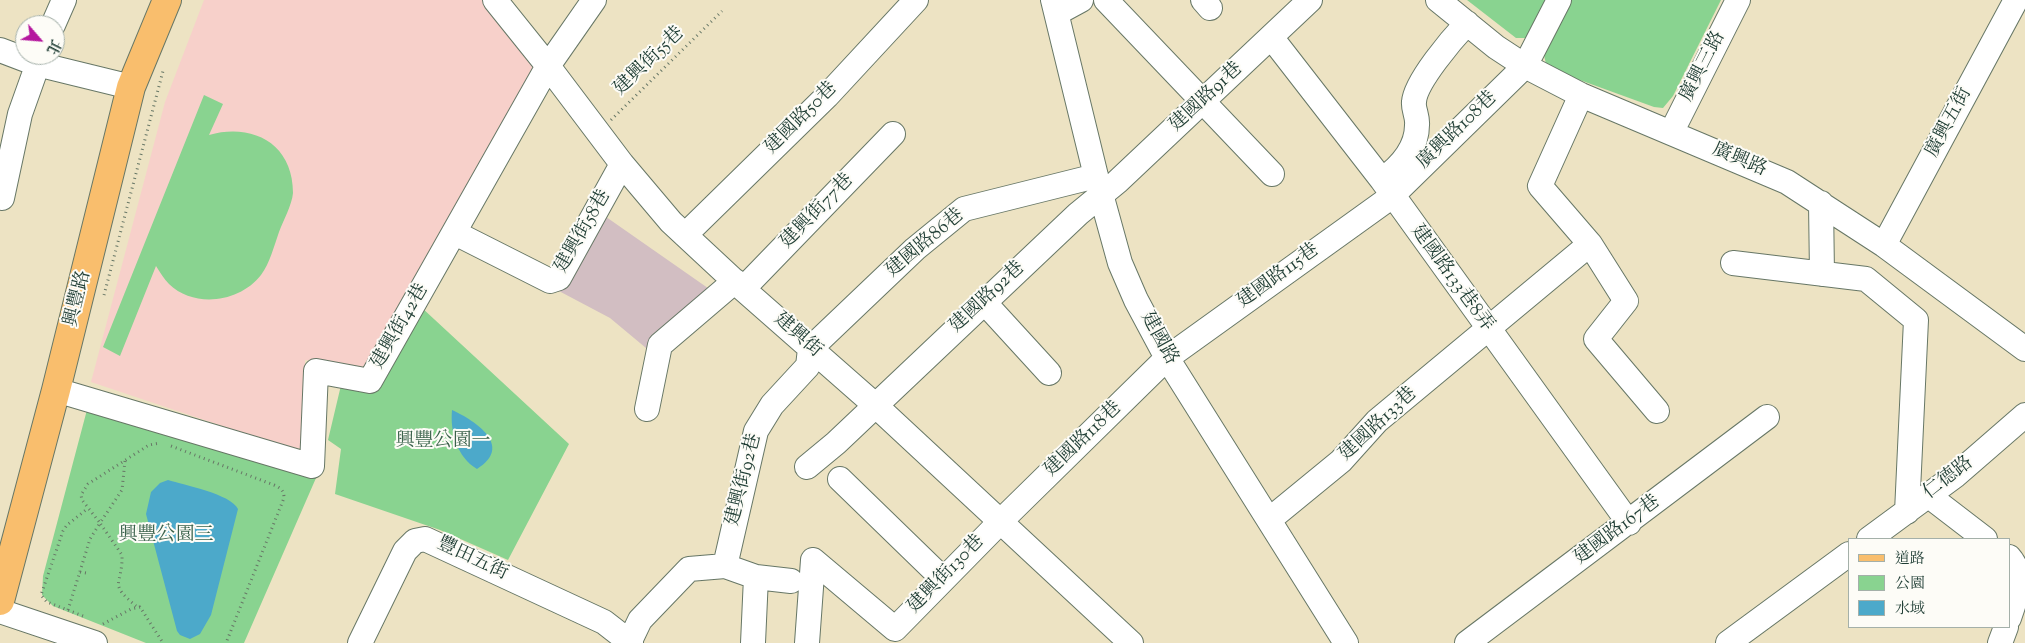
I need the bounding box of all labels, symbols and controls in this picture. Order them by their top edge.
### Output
north arrow [15,15,65,65]
street label: 建興街55巷 [610,23,690,101]
street label: 廣興三路 [1677,28,1731,106]
text: 北 [40,36,65,57]
street label: 建國路91巷 [1166,58,1248,138]
street label: 建國路50巷 [761,78,843,160]
street label: 廣興五街 [1922,84,1978,162]
street label: 廣興路108巷 [1413,87,1503,175]
street label: 廣興路 [1708,139,1770,183]
street label: 建興街77巷 [777,170,859,254]
street label: 建興街58巷 [551,186,617,278]
street label: 建國路86巷 [882,205,970,283]
street label: 建國路133巷8弄 [1405,221,1497,337]
street label: 建國路115巷 [1234,240,1324,314]
street label: 建國路92巷 [946,258,1030,338]
street label: 興豐路 [61,269,97,329]
street label: 建興街42巷 [368,280,434,374]
street label: 建興街 [768,309,826,363]
street label: 建國路 [1134,309,1182,369]
street label: 建國路133巷 [1335,383,1423,467]
street label: 建國路118巷 [1041,398,1127,482]
park label: 興豐公園一 [396,432,490,454]
street label: 建興街92巷 [723,432,767,528]
street label: 仁德路 [1920,452,1978,506]
street label: 建國路167巷 [1571,491,1665,571]
park label: 興豐公園三 [119,526,213,548]
street label: 建興街130巷 [904,531,990,619]
street label: 豐田五街 [433,534,511,586]
legend [1848,538,2010,628]
text: 道路 [1895,549,1925,570]
text: 公園 [1895,574,1925,595]
text: 水域 [1895,599,1925,620]

